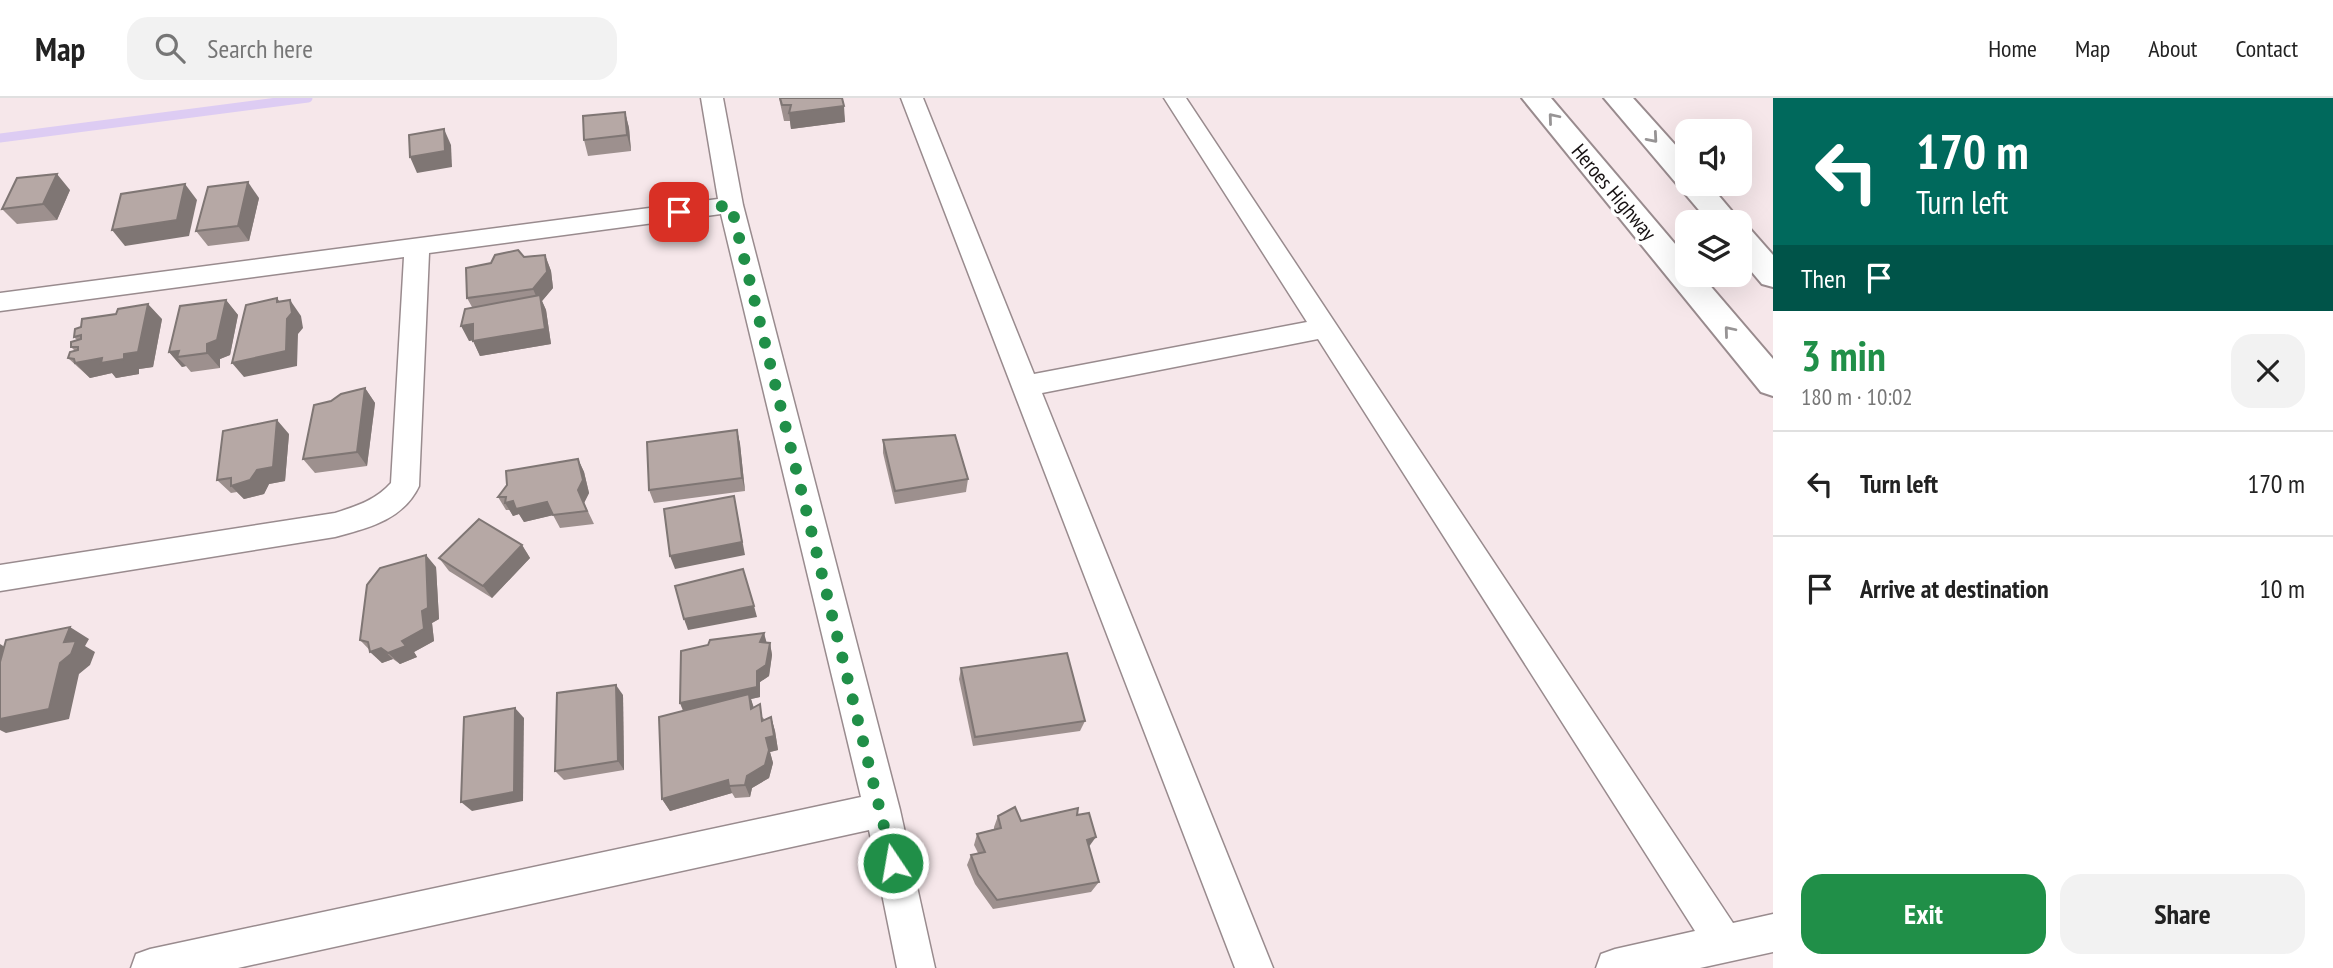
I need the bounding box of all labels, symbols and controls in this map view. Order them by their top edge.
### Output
search box [127,17,617,80]
text: Map [35,27,85,70]
icon: search [151,29,189,67]
text: Search here [207,32,313,65]
text: Home [1988,33,2037,64]
text: Map [2075,33,2110,64]
text: About [2148,33,2197,64]
text: Contact [2235,33,2298,64]
one-way arrow [1549,113,1561,126]
map controls [1675,119,1752,287]
button: sound [1675,119,1752,196]
text: 170 m [1916,119,2029,183]
icon: left [1801,126,1892,217]
one-way arrow [1645,129,1657,142]
street label: Heroes Highway [1566,138,1662,246]
text: Turn left [1916,181,2008,223]
pin [649,182,709,242]
icon: arrive [660,193,698,231]
button: layers [1675,210,1752,287]
icon: arrive [1860,259,1898,297]
text: Then [1801,262,1846,295]
one-way arrow [1725,326,1738,338]
text: 3 min [1801,328,1886,383]
button: close [2231,334,2305,408]
text: 180 m · 10:02 [1801,382,1913,411]
icon: left [1801,465,1839,503]
text: Turn left [1860,467,1938,500]
text: 170 m [2247,467,2305,500]
icon: arrive [1801,570,1839,608]
text: Arrive at destination [1860,572,2049,605]
text: 10 m [2259,572,2305,605]
position arrow [856,826,930,900]
button: Exit [1801,874,2046,954]
button: Share [2060,874,2305,954]

